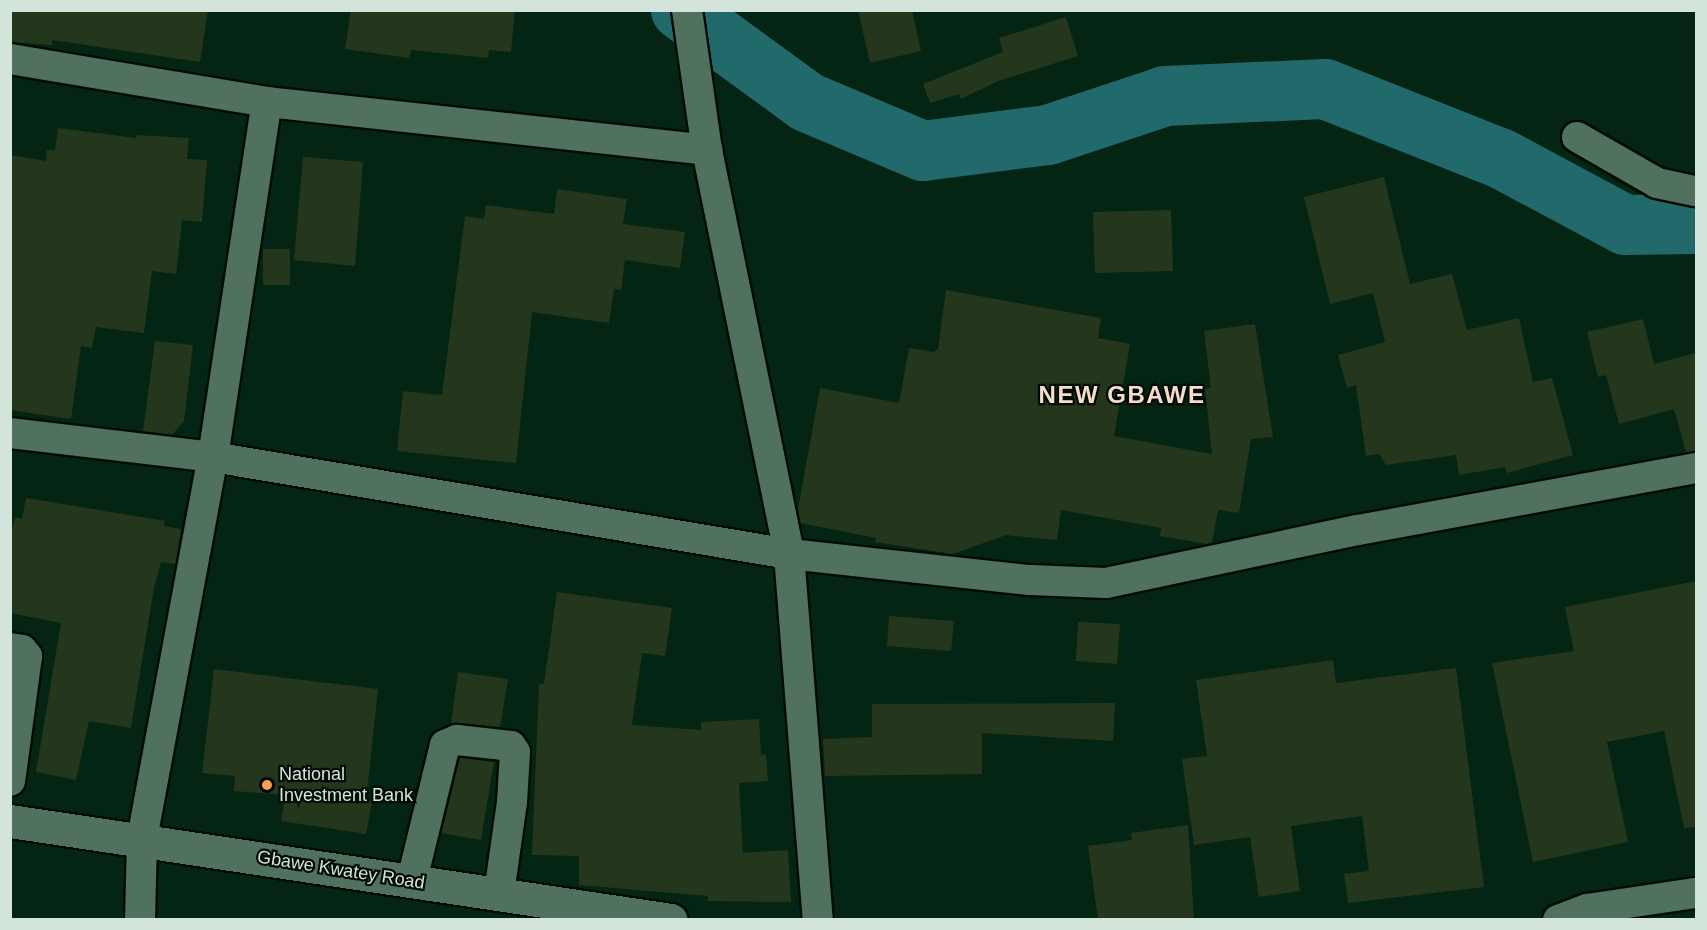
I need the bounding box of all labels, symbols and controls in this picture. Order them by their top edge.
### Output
district label: NEW GBAWE [1039,381,1205,409]
place label: National Investment Bank [279,764,413,806]
marker: National Investment Bank [260,778,274,792]
street label: Gbawe Kwatey Road [256,846,426,894]

